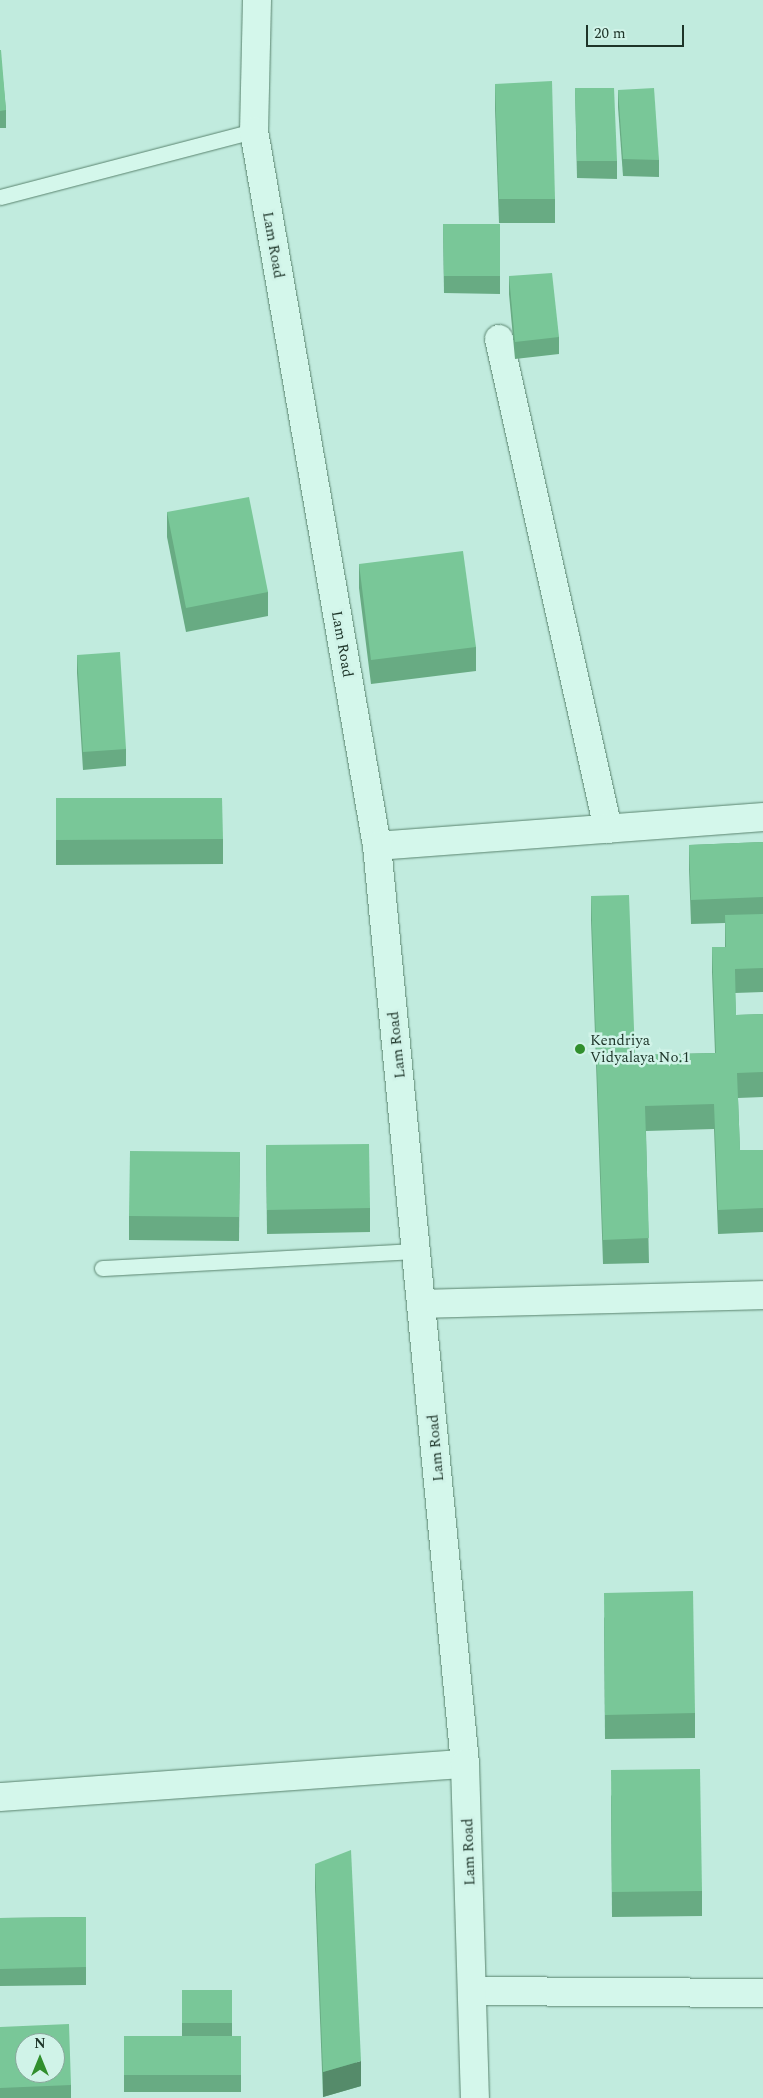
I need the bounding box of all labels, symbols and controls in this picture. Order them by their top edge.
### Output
scale bar [588,15,686,47]
text: 20 m [594,22,626,45]
street label: Lam Road [258,210,288,280]
street label: Lam Road [327,609,357,679]
street label: Lam Road [385,1011,409,1079]
place label: Kendriya Vidyalaya No.1 [590,1031,690,1066]
marker: Kendriya Vidyalaya No.1 [574,1043,586,1055]
street label: Lam Road [424,1414,448,1482]
street label: Lam Road [459,1818,479,1886]
north arrow [15,2033,65,2083]
text: N [34,2033,46,2054]

